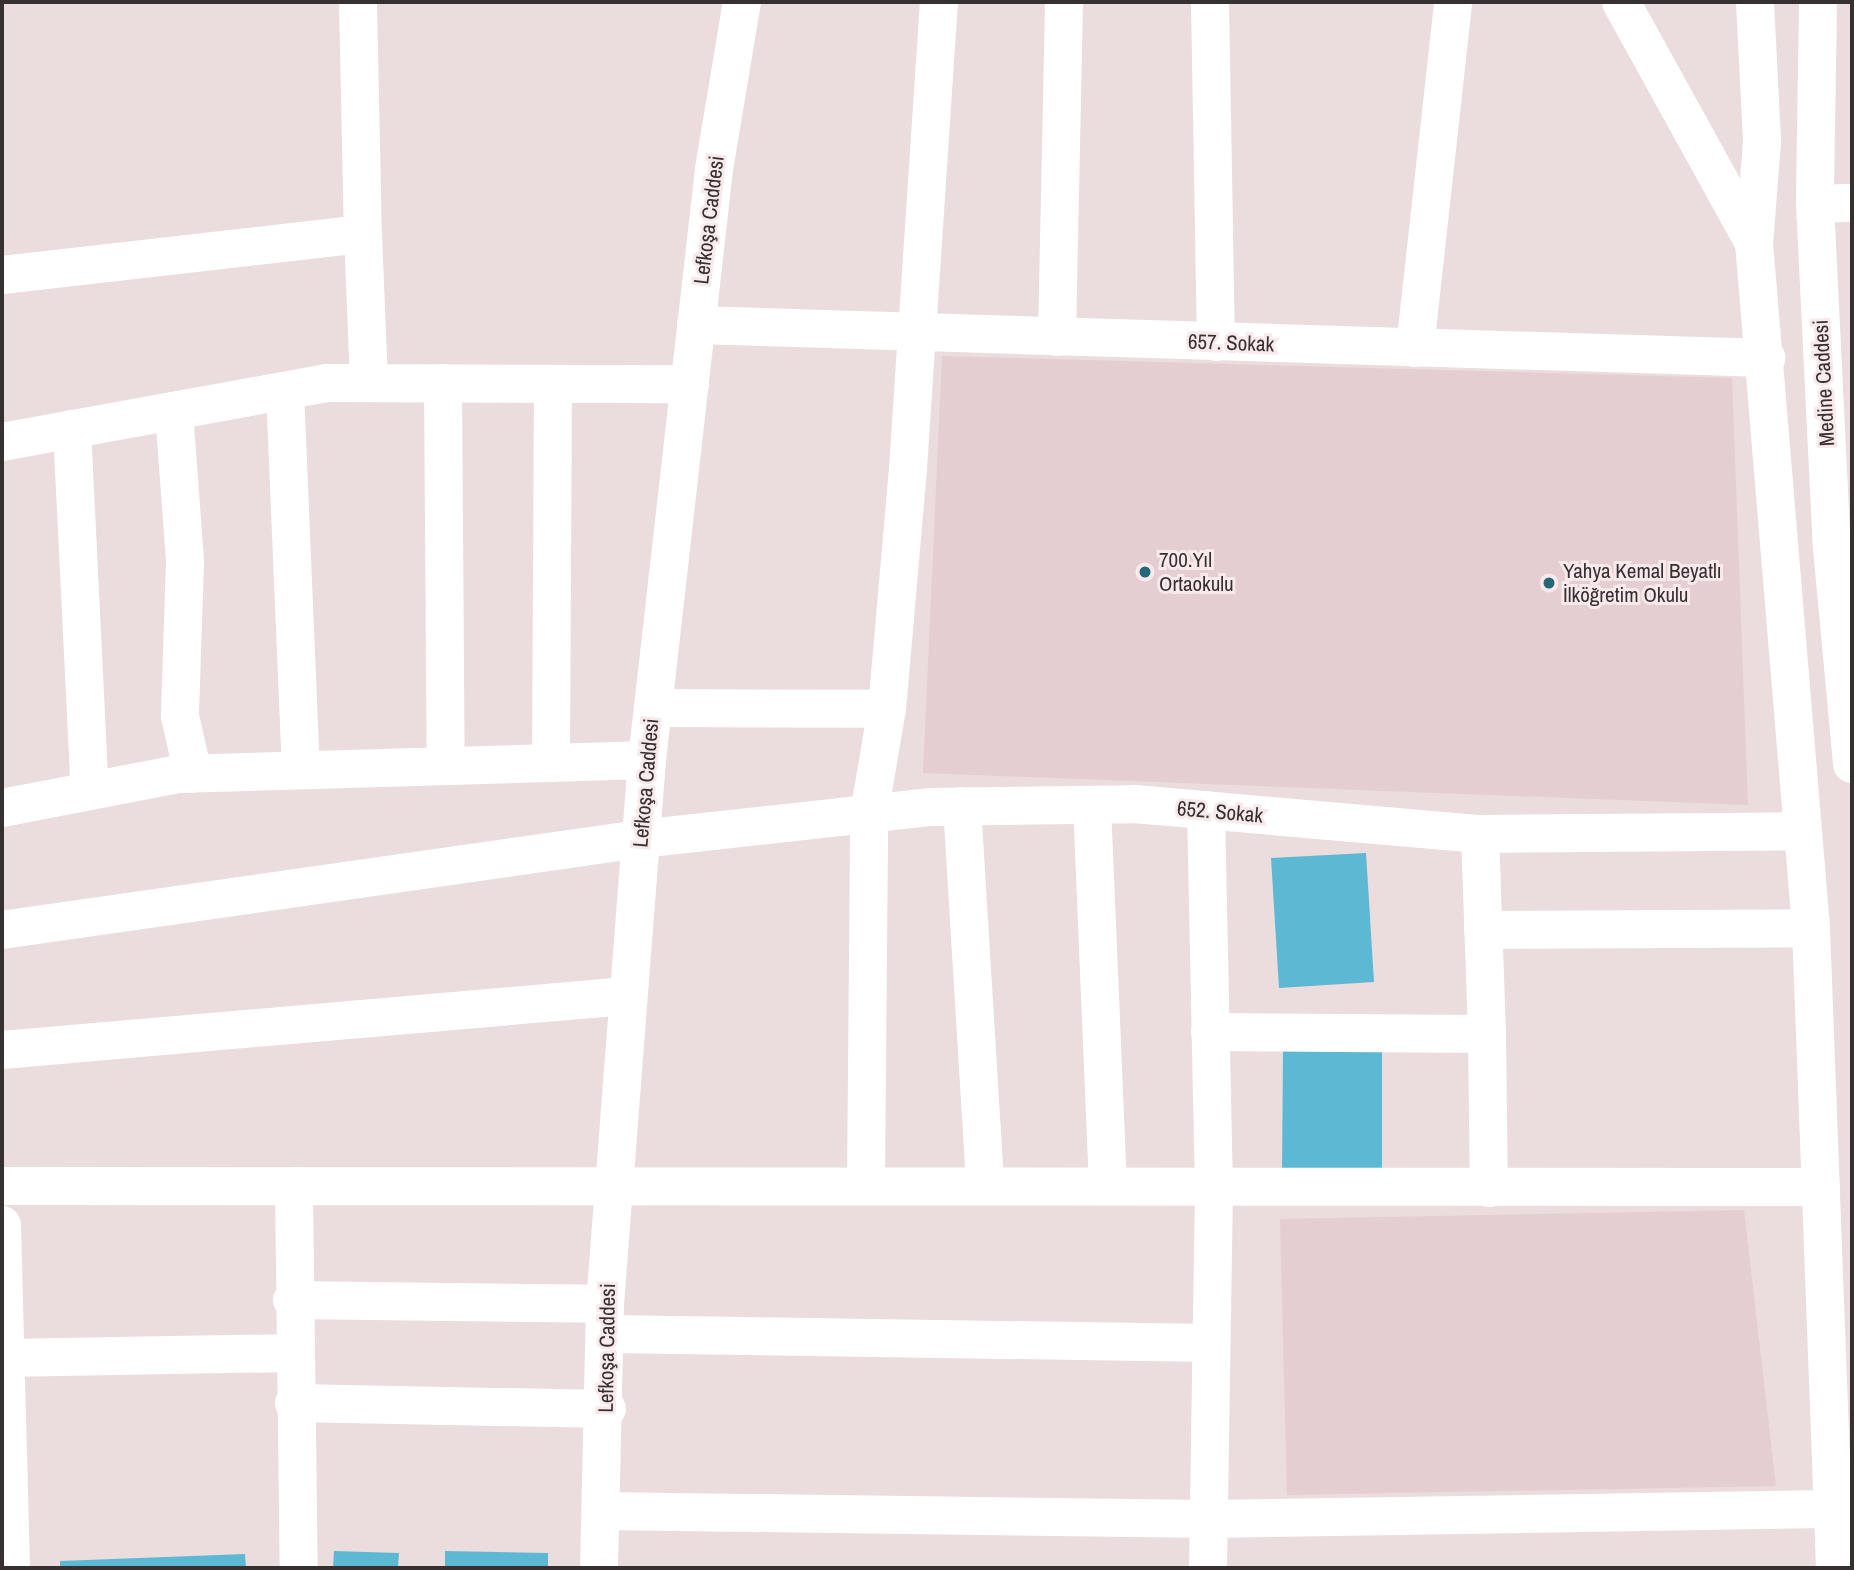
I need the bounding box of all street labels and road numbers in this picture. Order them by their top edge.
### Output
street label: Lefkoşa Caddesi [689,154,729,286]
street label: Medine Caddesi [1808,319,1840,447]
street label: 657. Sokak [1188,329,1274,357]
street label: Lefkoşa Caddesi [628,718,664,848]
street label: 652. Sokak [1176,796,1264,828]
street label: Lefkoşa Caddesi [593,1283,621,1413]

